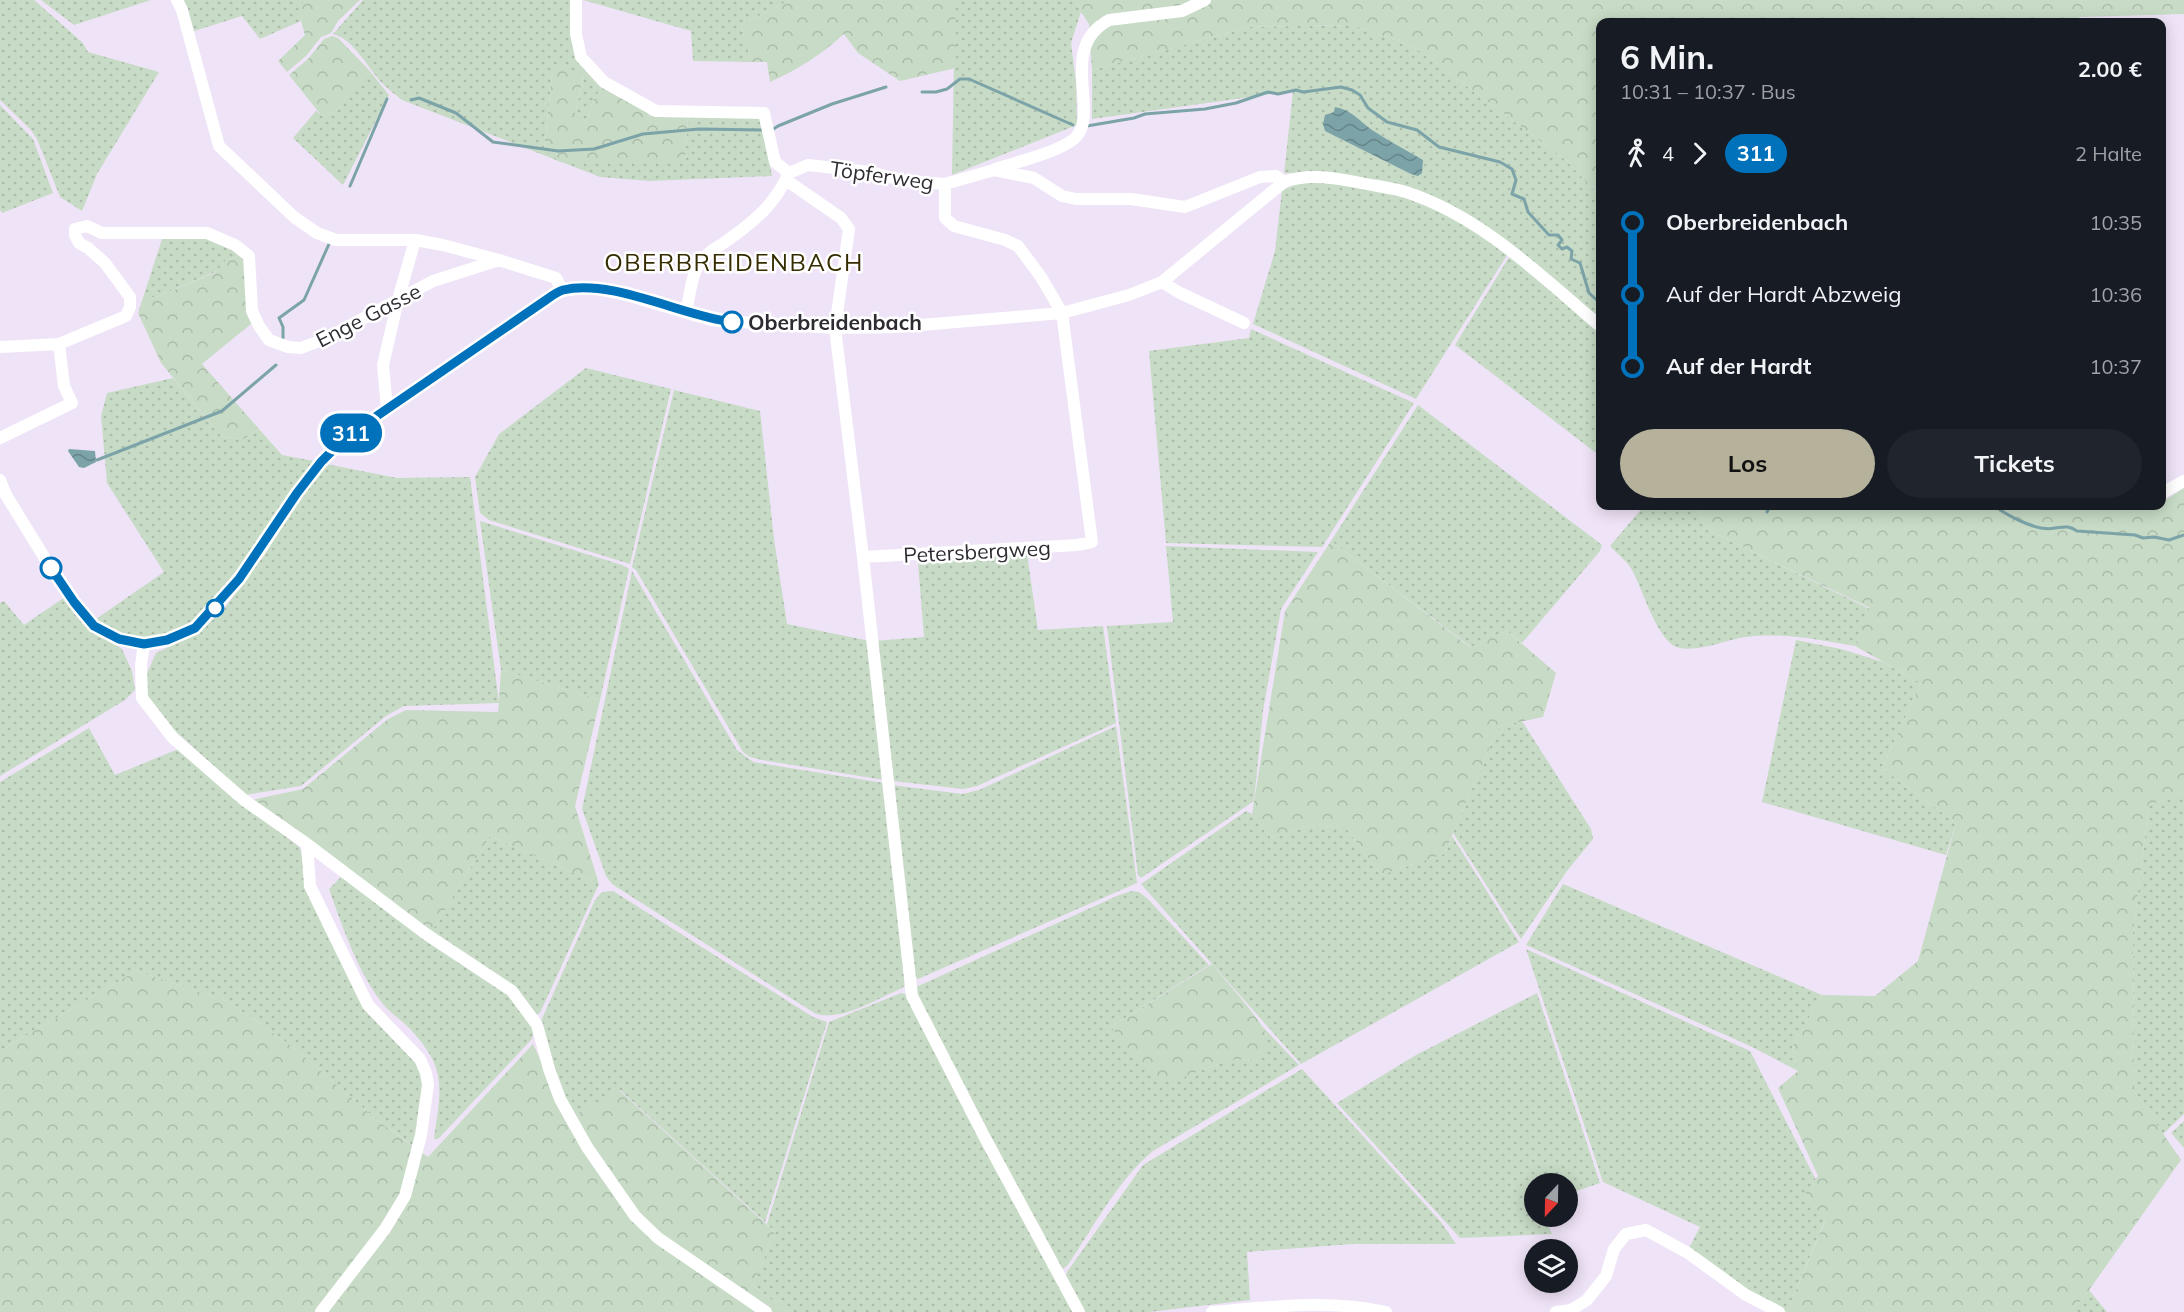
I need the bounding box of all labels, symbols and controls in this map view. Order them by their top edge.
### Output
text: 6 Min. [1620,36,1714,77]
text: 2.00 € [2078,55,2142,83]
text: 10:31 – 10:37 · Bus [1620,79,1796,104]
icon: walk [1620,137,1653,170]
icon: forward [1683,137,1716,170]
text: 311 [1737,140,1775,166]
text: 4 [1662,141,1674,166]
text: 2 Halte [2075,141,2142,166]
street label: Töpferweg [829,155,935,195]
text: Oberbreidenbach [1666,208,1848,236]
text: 10:35 [2089,210,2142,235]
district label: OBERBREIDENBACH [604,247,864,277]
street label: Enge Gasse [311,277,425,353]
text: Auf der Hardt Abzweig [1666,280,1901,308]
text: 10:36 [2089,282,2142,307]
place label: Oberbreidenbach [748,309,922,335]
marker: Oberbreidenbach [721,311,743,333]
text: Auf der Hardt [1666,352,1811,380]
text: 10:37 [2089,354,2142,379]
line badge: 311 [316,414,386,452]
text: 311 [332,420,370,446]
button: Los [1620,429,1875,498]
button: Tickets [1887,429,2142,498]
street label: Petersbergweg [903,534,1051,568]
unlabelled marker [40,557,62,579]
unlabelled marker [206,599,224,617]
north arrow [1524,1173,1578,1227]
map controls [1524,1173,1578,1293]
button: layers [1524,1239,1578,1293]

